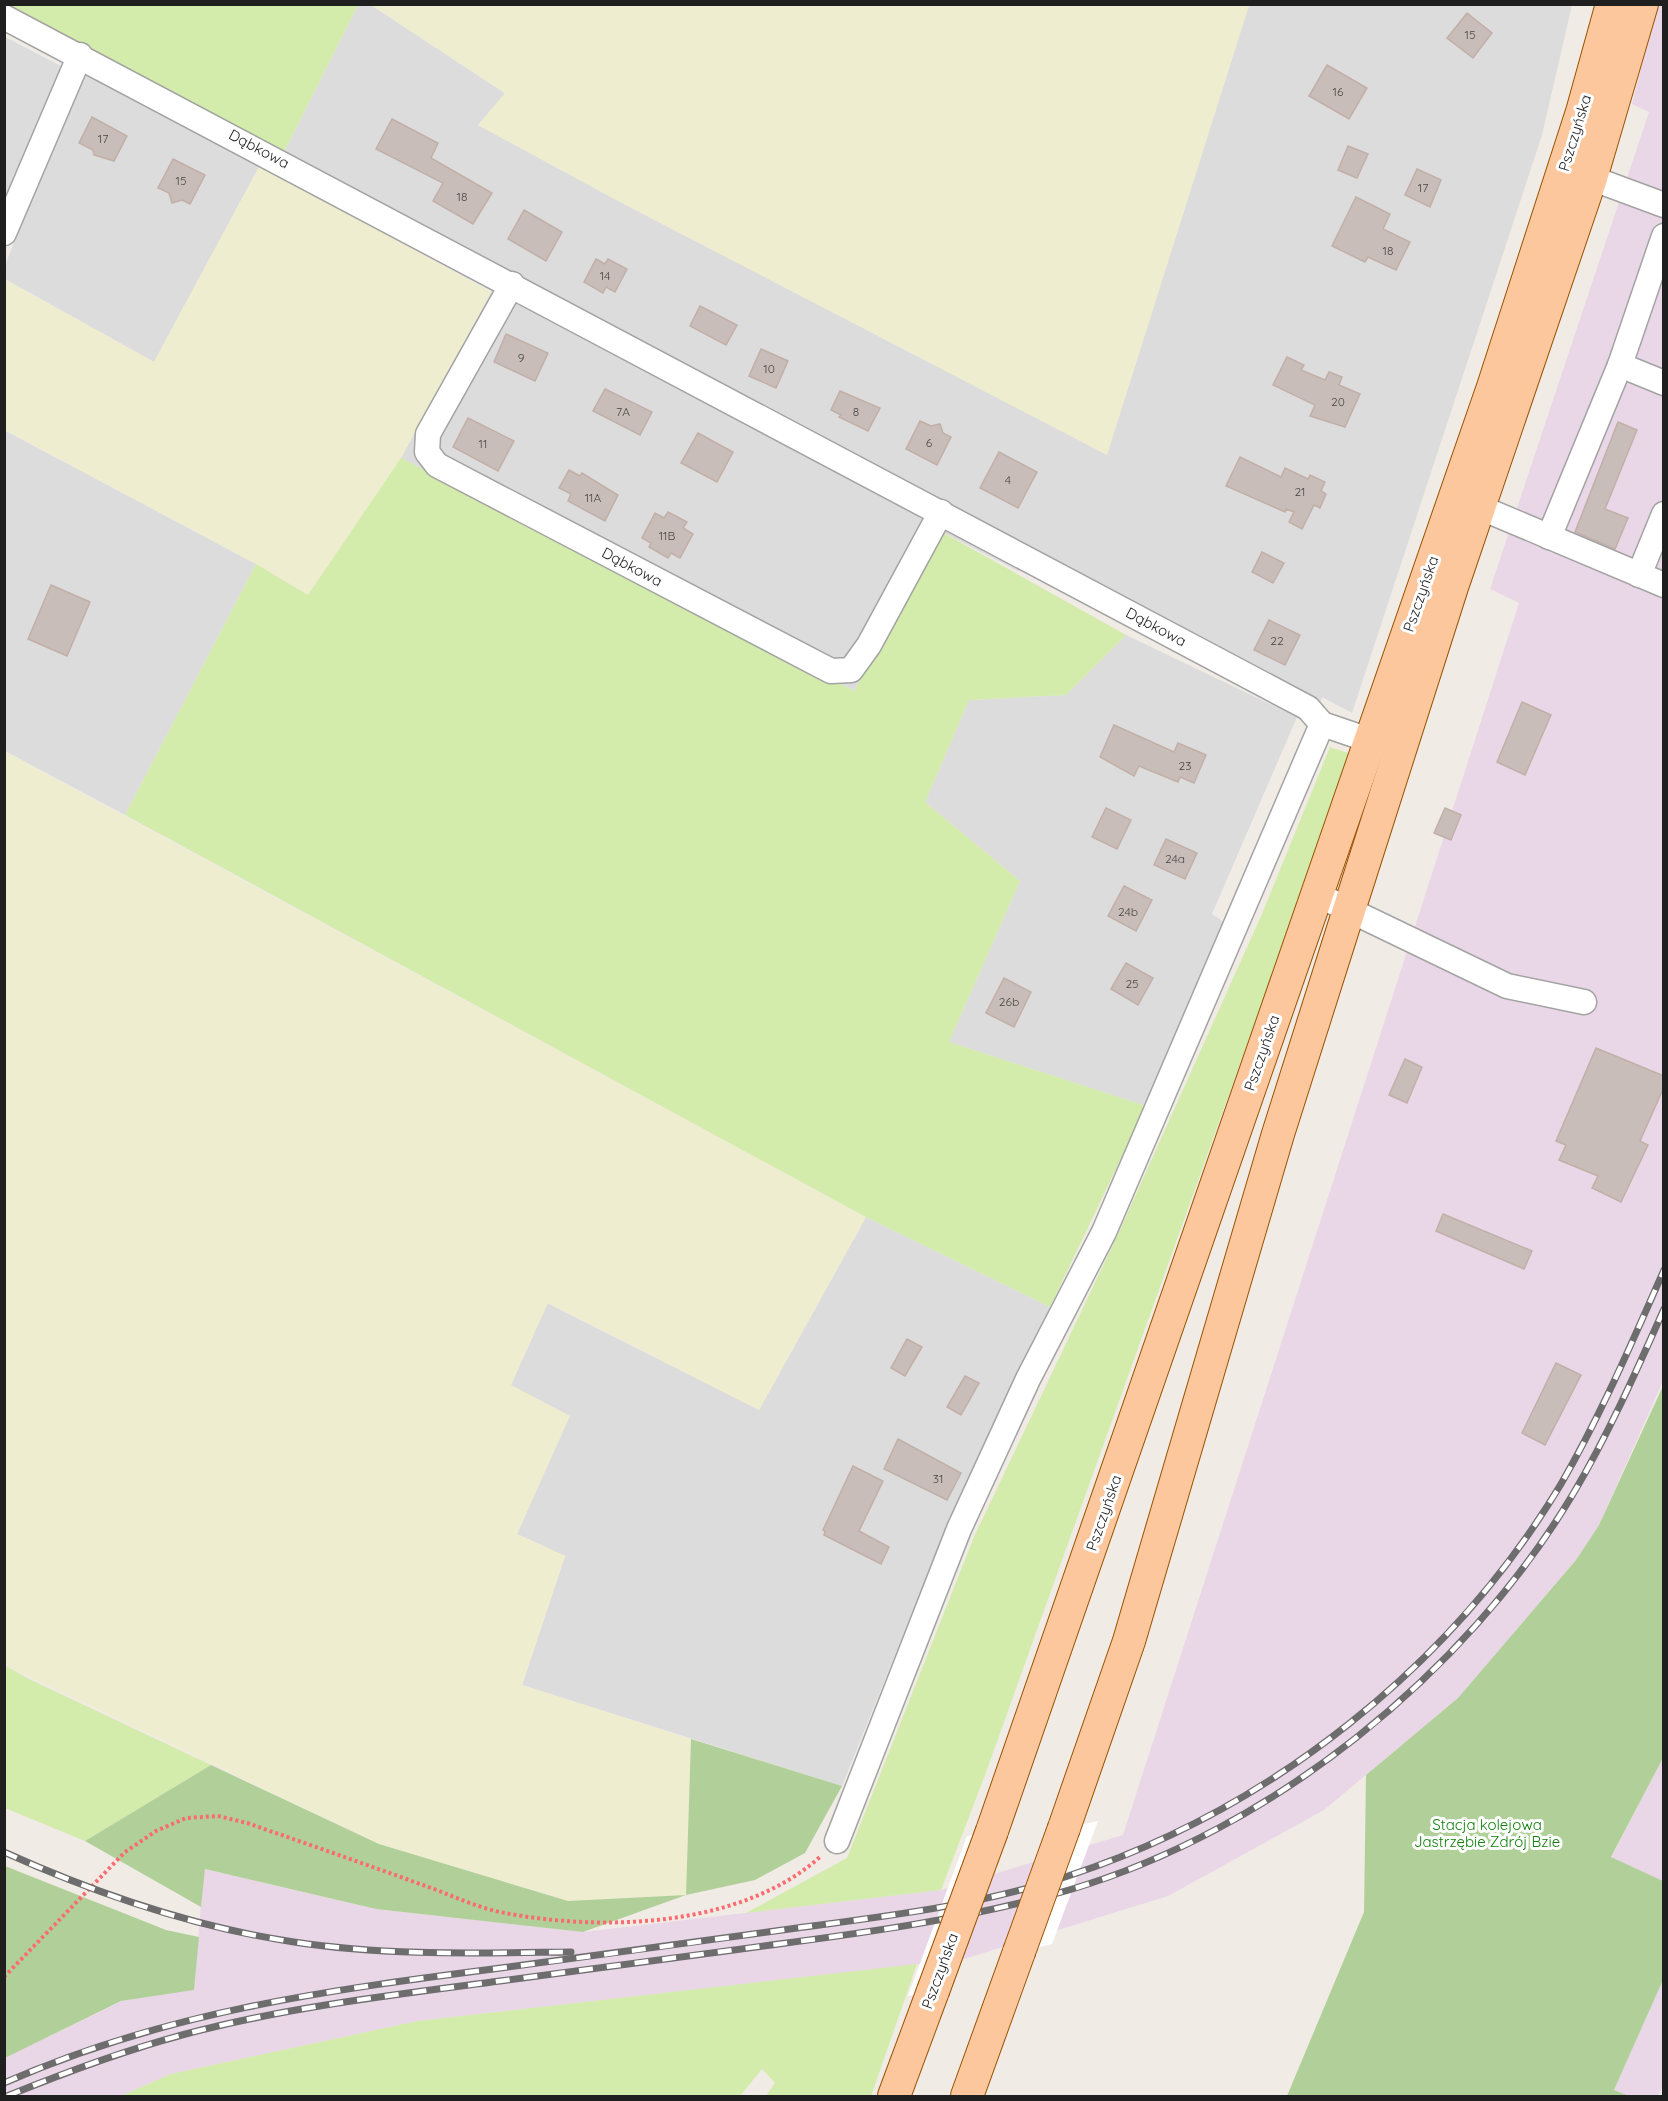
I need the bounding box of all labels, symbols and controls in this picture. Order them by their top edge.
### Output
house number: 15 [1465,27,1475,42]
house number: 16 [1333,84,1344,99]
street label: Pszczyńska [1554,92,1595,174]
street label: Dąbkowa [226,125,293,172]
house number: 17 [98,131,108,146]
house number: 15 [176,173,186,188]
house number: 17 [1418,180,1428,195]
house number: 18 [457,189,467,204]
house number: 18 [1383,243,1393,258]
house number: 14 [600,268,610,283]
house number: 9 [518,350,525,365]
house number: 10 [763,361,775,376]
house number: 20 [1331,394,1345,409]
house number: 7A [616,404,630,419]
house number: 8 [853,404,859,419]
house number: 6 [926,435,933,450]
house number: 11 [479,436,487,451]
house number: 4 [1005,472,1011,487]
house number: 21 [1294,484,1306,499]
house number: 11A [585,490,602,505]
house number: 11B [659,528,676,543]
street label: Dąbkowa [599,543,666,590]
street label: Pszczyńska [1399,553,1442,634]
street label: Dąbkowa [1123,603,1190,650]
house number: 22 [1270,633,1284,648]
house number: 23 [1179,758,1191,773]
house number: 24a [1165,851,1185,866]
house number: 24b [1118,904,1138,919]
house number: 25 [1125,976,1139,991]
house number: 26b [999,994,1019,1009]
street label: Pszczyńska [1240,1012,1283,1093]
house number: 31 [933,1471,943,1486]
street label: Pszczyńska [1082,1472,1125,1553]
park label: Stacja kolejowa Jastrzębie Zdrój Bzie [1414,1815,1560,1851]
street label: Pszczyńska [917,1930,962,2011]

